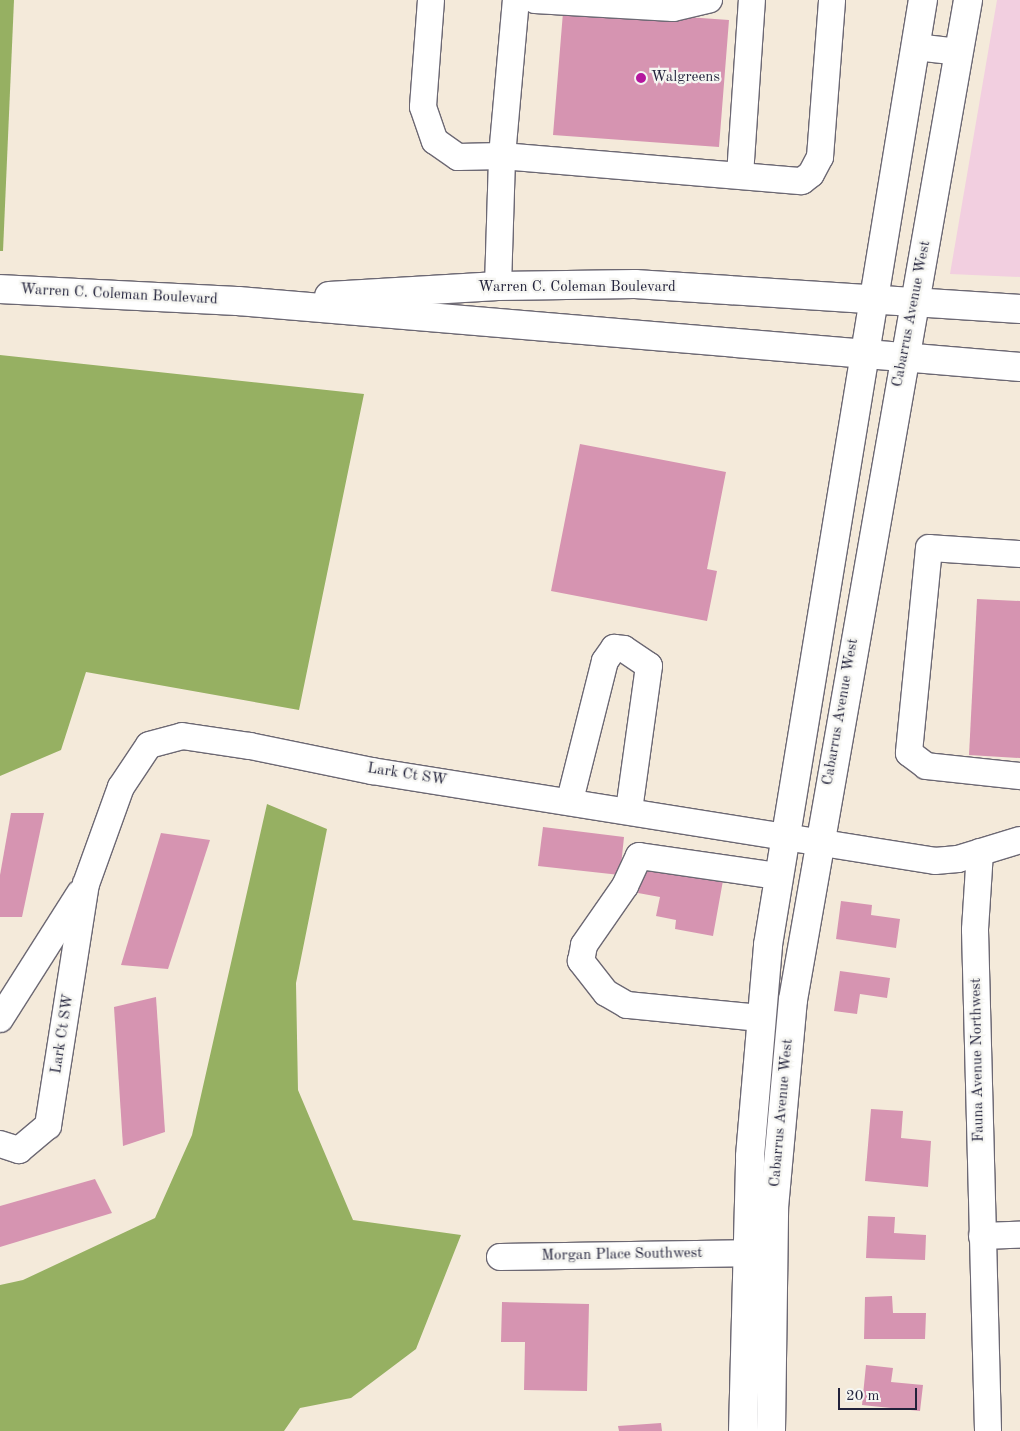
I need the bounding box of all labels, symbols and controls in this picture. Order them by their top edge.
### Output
place label: Walgreens [651,69,720,87]
marker: Walgreens [635,72,647,84]
street label: Cabarrus Avenue West [889,239,935,389]
street label: Warren C. Coleman Boulevard [478,279,676,297]
street label: Warren C. Coleman Boulevard [20,281,218,309]
street label: Cabarrus Avenue West [819,637,863,787]
street label: Lark Ct SW [366,760,448,790]
street label: Fauna Avenue Northwest [968,978,988,1142]
street label: Lark Ct SW [48,993,78,1075]
street label: Cabarrus Avenue West [767,1038,797,1188]
street label: Morgan Place Southwest [541,1245,703,1265]
scale bar [840,1378,919,1410]
text: 20 m [846,1389,880,1404]

